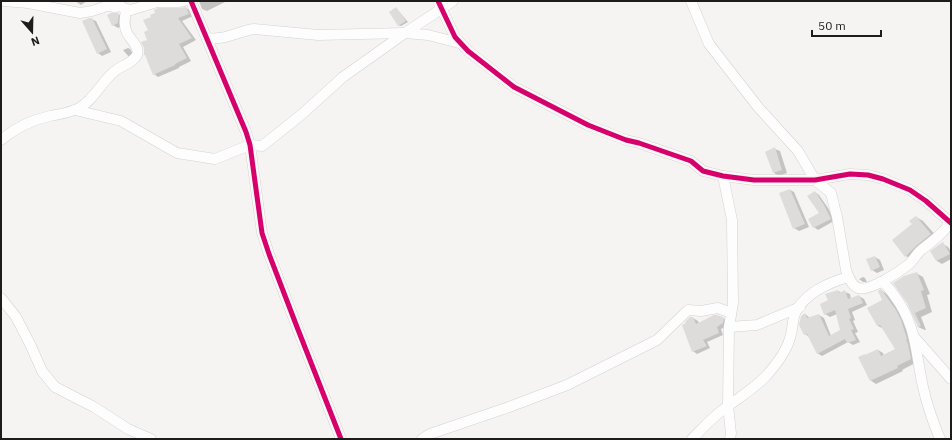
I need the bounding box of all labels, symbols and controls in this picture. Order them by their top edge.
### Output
north arrow [12,12,52,52]
scale bar [812,12,881,38]
text: 50 m [818,18,846,33]
text: N [29,33,42,49]

